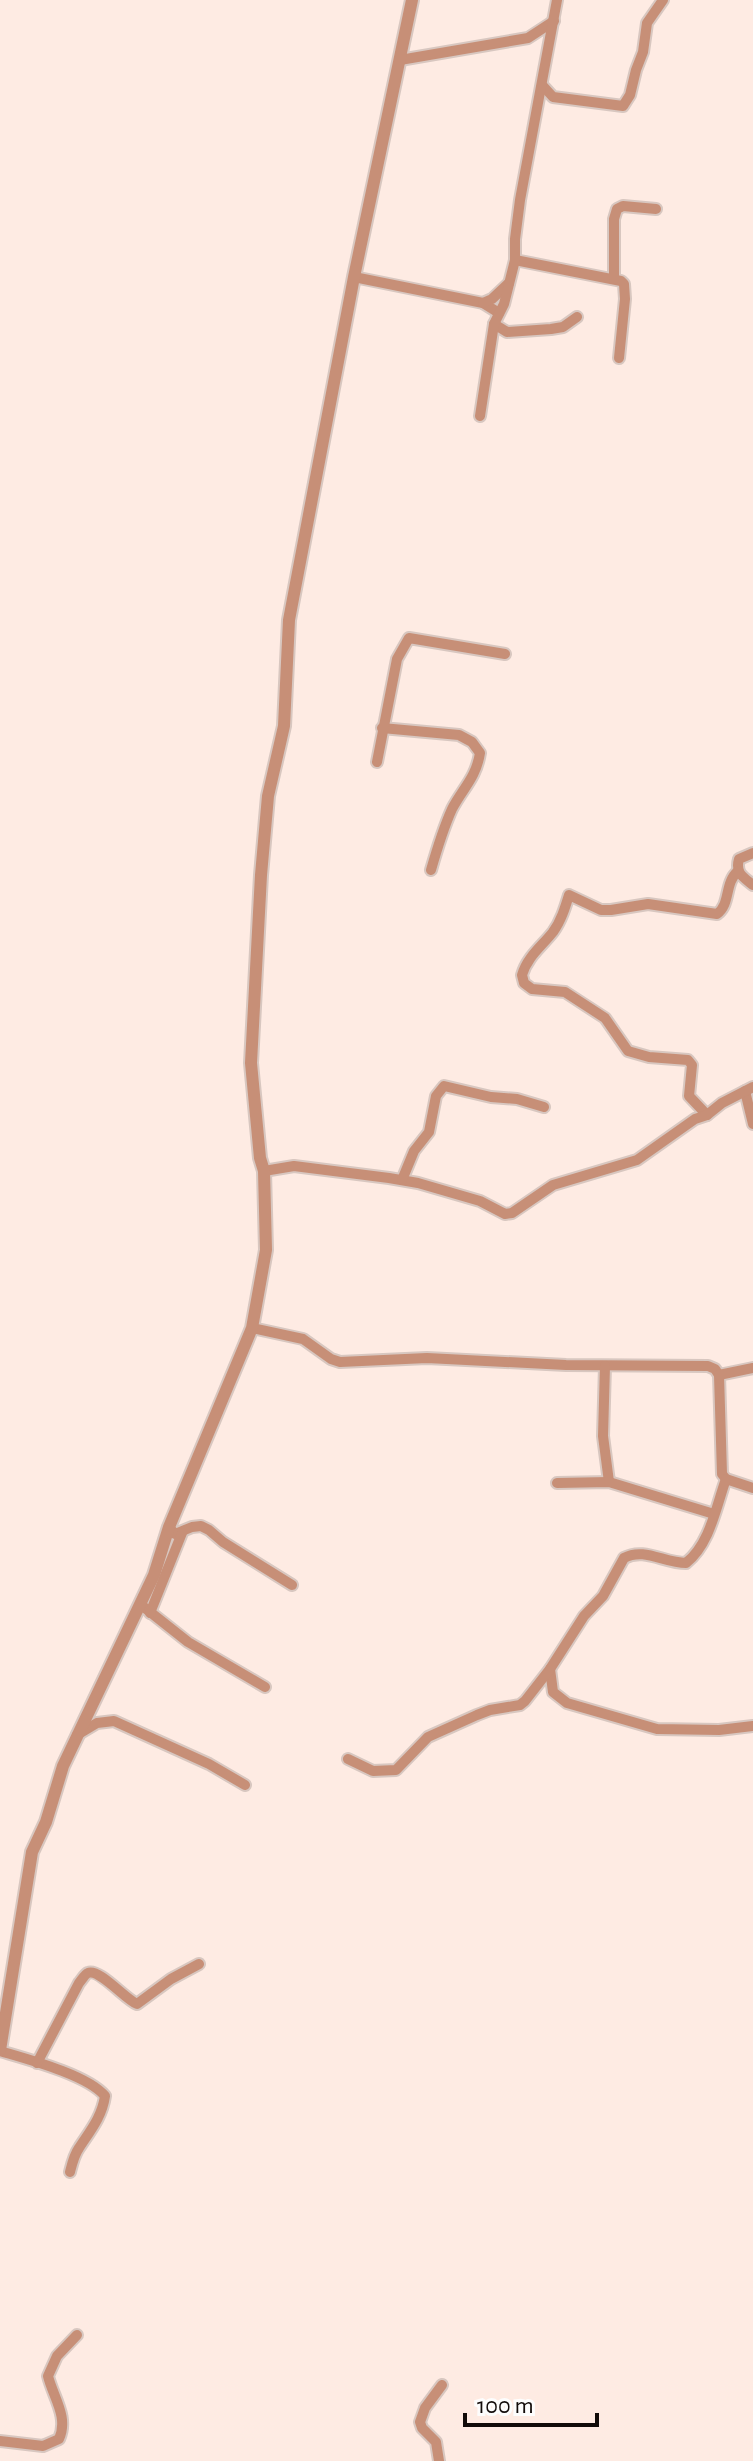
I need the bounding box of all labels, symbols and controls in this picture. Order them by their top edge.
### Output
scale bar [465,2377,597,2427]
text: 100 m [477,2394,534,2418]

